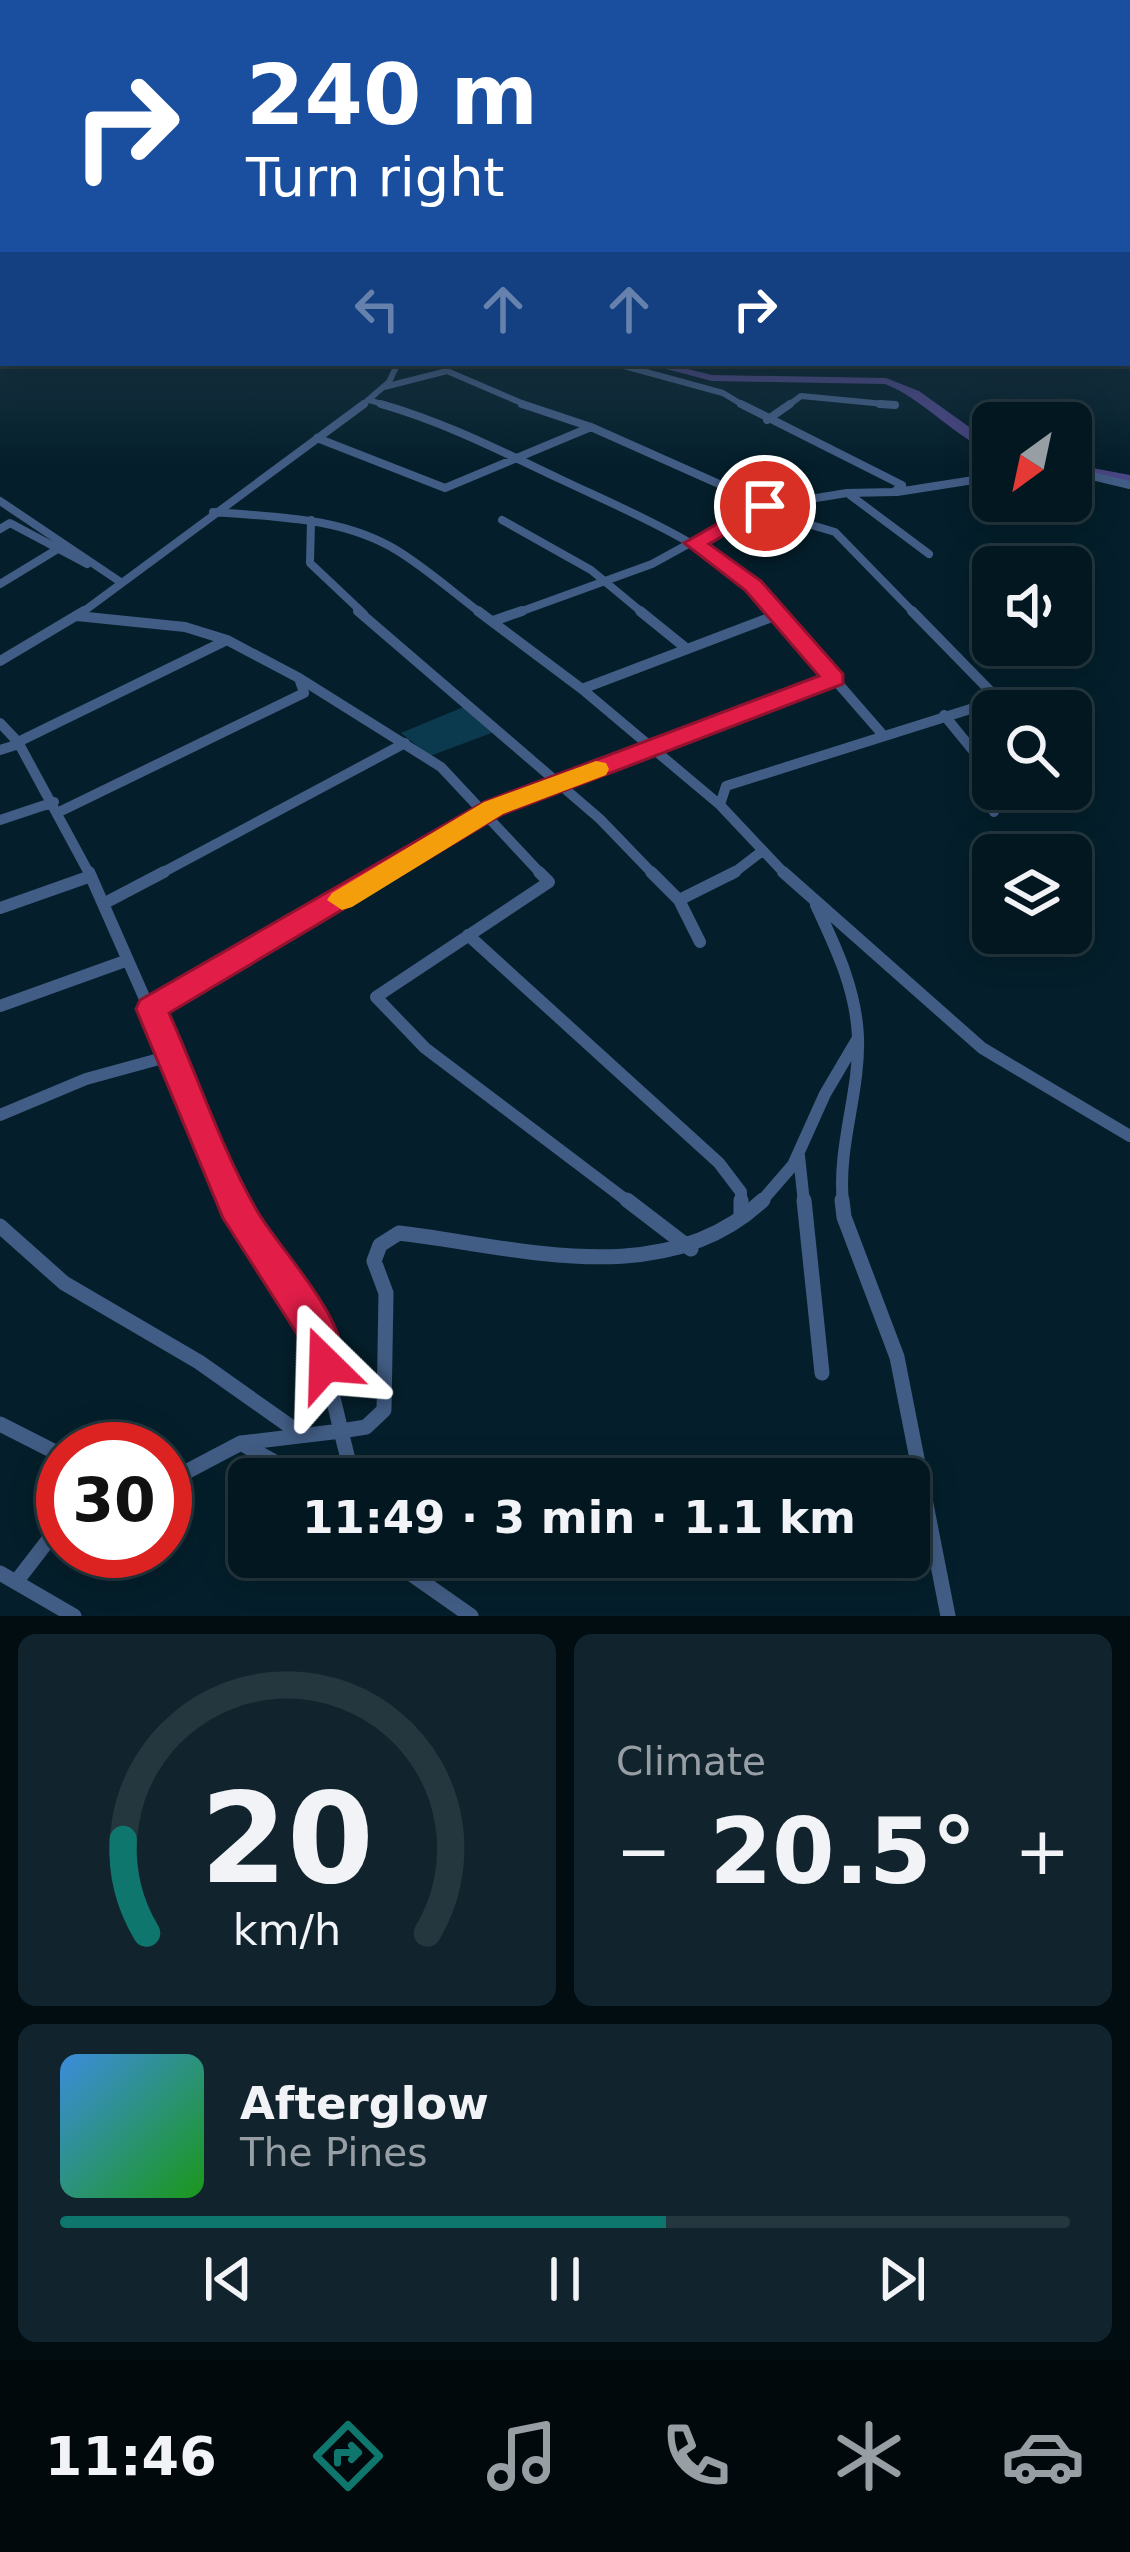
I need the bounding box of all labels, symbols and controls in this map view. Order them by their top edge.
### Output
text: 240 m [246,46,538,144]
icon: right [48,48,204,204]
text: Turn right [246,146,505,209]
icon: left [344,276,410,342]
icon: ahead [470,276,536,342]
icon: ahead [596,276,662,342]
icon: right [722,276,788,342]
north arrow [972,402,1092,522]
map controls [972,402,1092,954]
pin [714,455,816,557]
icon: arrive [732,473,798,539]
button: sound [972,546,1092,666]
button: search [972,690,1092,810]
button: layers [972,834,1092,954]
position arrow [262,1301,388,1427]
speed limit sign: 30 [36,1422,192,1578]
text: 11:49 · 3 min · 1.1 km [302,1491,856,1544]
text: Climate [616,1739,766,1784]
text: 20 [200,1766,374,1911]
text: 20.5° [709,1799,977,1904]
text: − [616,1813,671,1890]
text: + [1015,1813,1070,1890]
text: km/h [233,1905,341,1955]
text: Afterglow [240,2077,489,2130]
text: The Pines [240,2130,427,2175]
icon: previous [195,2246,261,2312]
icon: pause [532,2246,598,2312]
icon: next [869,2246,935,2312]
icon: directions [306,2414,390,2498]
icon: music [480,2414,564,2498]
icon: phone [654,2414,738,2498]
icon: climate [827,2414,911,2498]
icon: car [1001,2414,1085,2498]
text: 11:46 [45,2425,217,2488]

